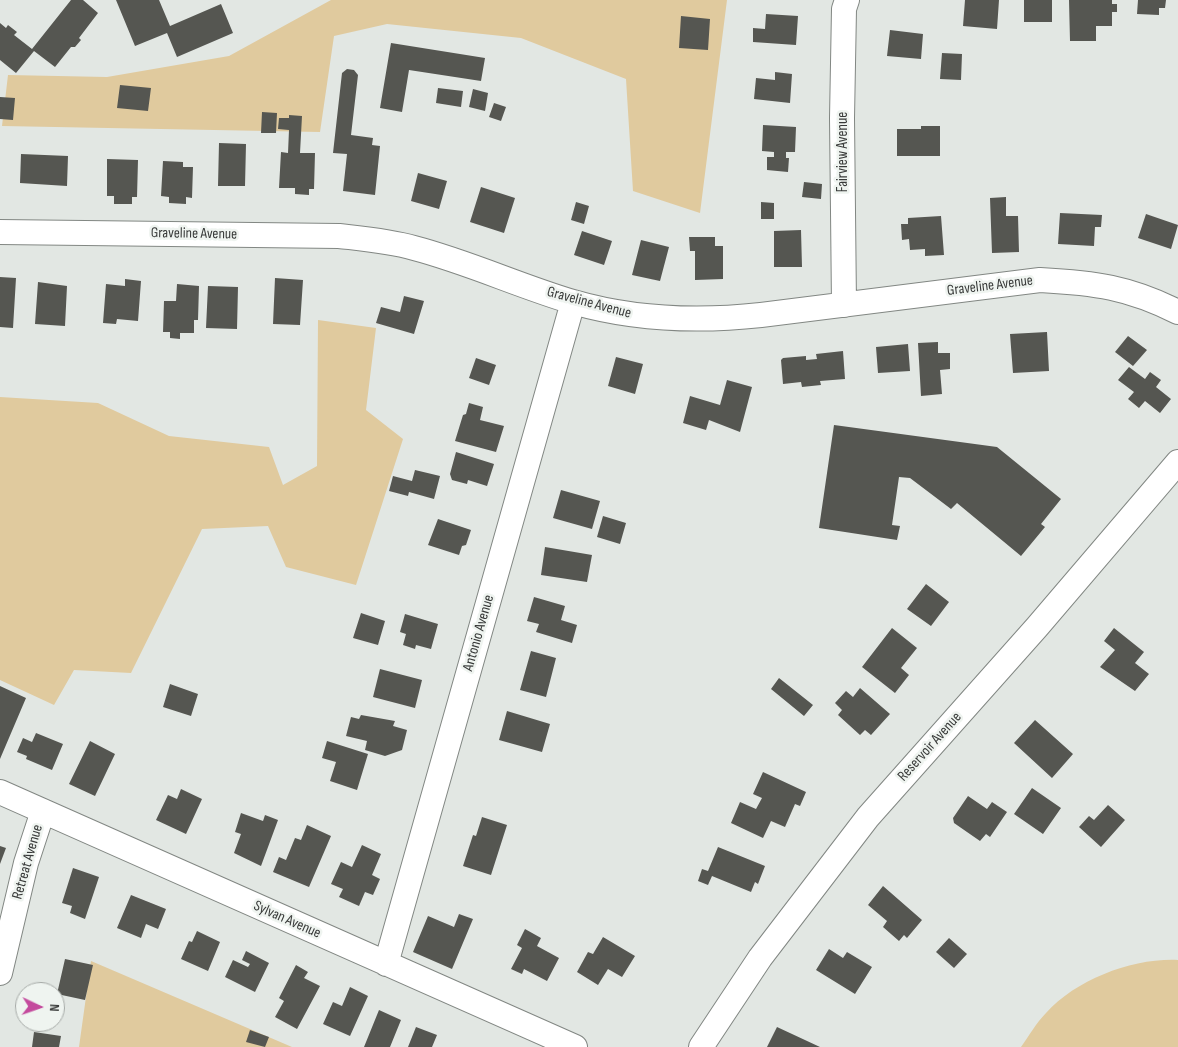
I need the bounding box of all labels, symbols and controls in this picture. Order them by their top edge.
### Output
street label: Fairview Avenue [834,112,852,192]
street label: Graveline Avenue [151,224,237,244]
street label: Graveline Avenue [946,272,1034,300]
street label: Graveline Avenue [545,283,633,323]
street label: Antonio Avenue [460,593,498,673]
street label: Reservoir Avenue [894,709,966,785]
street label: Retreat Avenue [9,823,47,901]
street label: Sylvan Avenue [251,897,323,943]
north arrow [15,982,65,1032]
text: N [46,1004,63,1012]

